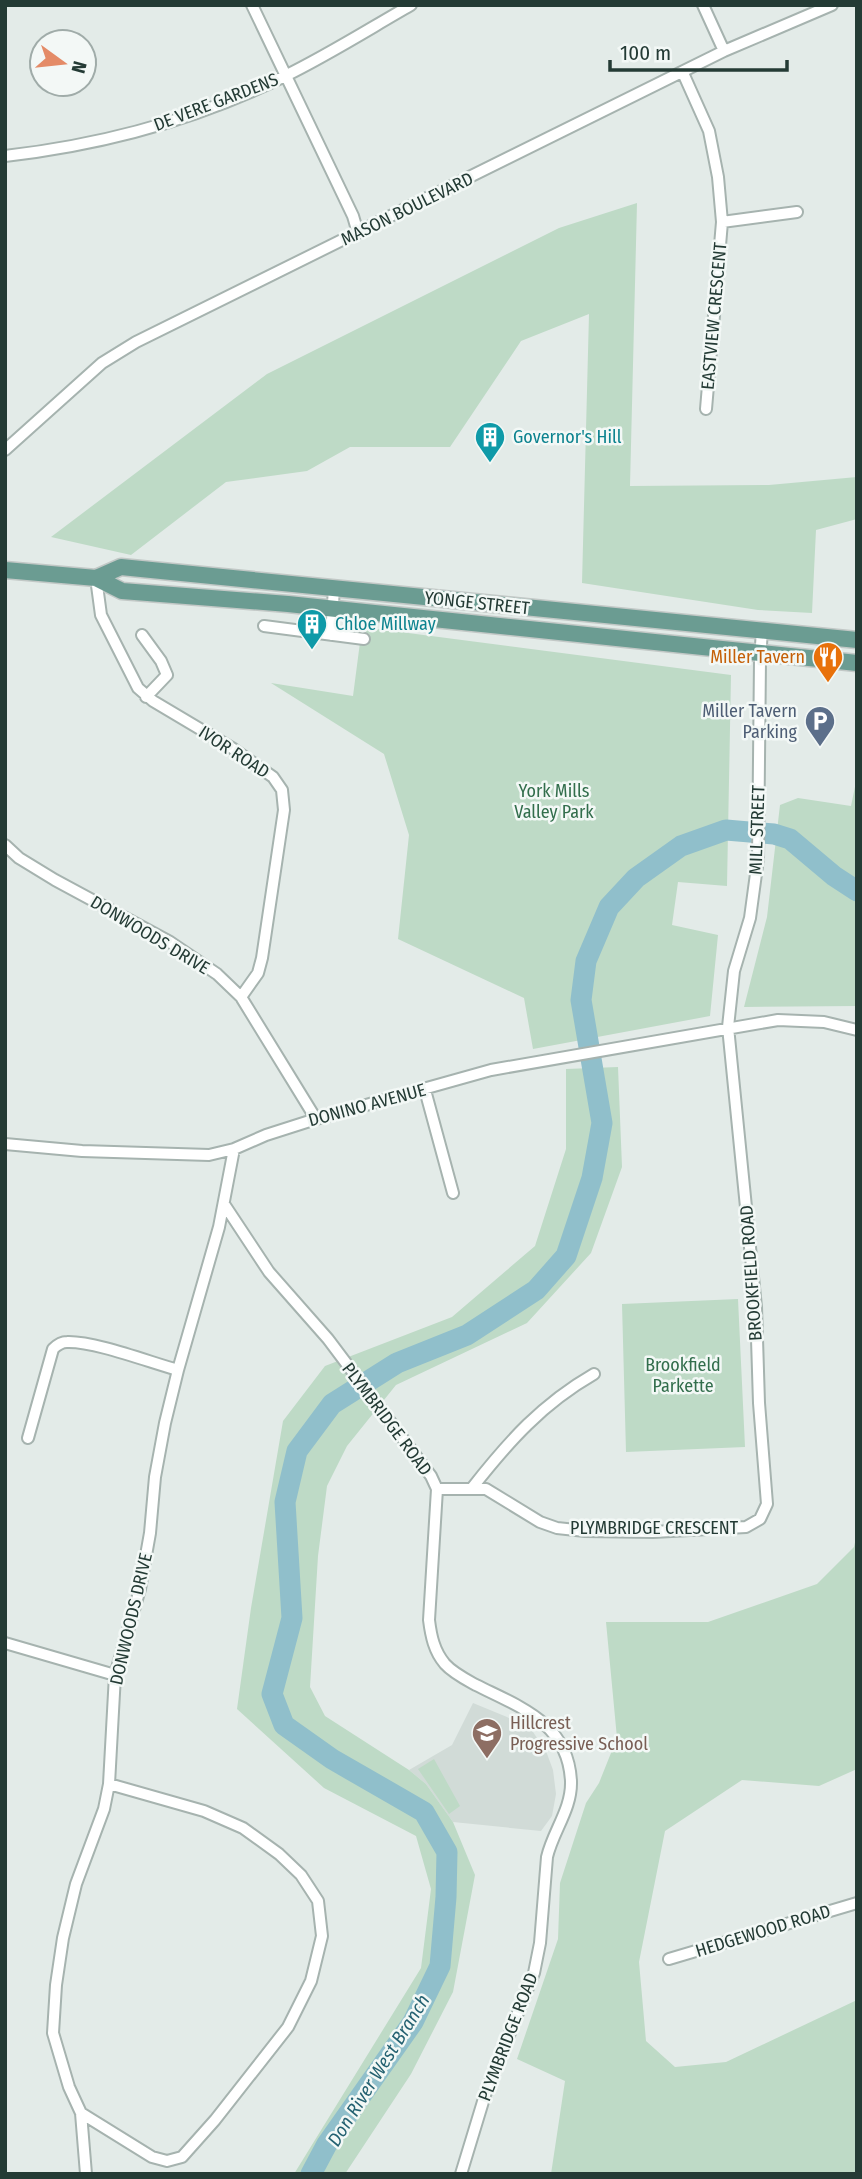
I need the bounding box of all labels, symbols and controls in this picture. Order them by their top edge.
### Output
north arrow [28,28,98,98]
scale bar [610,28,787,72]
text: 100 m [620,40,671,66]
text: N [66,59,92,76]
street label: DE VERE GARDENS [151,68,281,136]
street label: MASON BOULEVARD [337,167,477,251]
street label: EASTVIEW CRESCENT [697,241,731,391]
building icon: Governor's Hill [473,420,507,464]
place label: Governor's Hill [513,426,622,448]
street label: YONGE STREET [423,587,531,620]
building icon: Chloe Millway [295,607,329,651]
place label: Chloe Millway [335,613,436,635]
restaurant icon: Miller Tavern [811,640,845,684]
place label: Miller Tavern [710,646,805,668]
place label: Miller Tavern Parking [702,700,798,743]
parking icon: Miller Tavern Parking [803,704,837,748]
street label: IVOR ROAD [195,721,273,783]
park label: York Mills Valley Park [514,780,594,823]
street label: MILL STREET [744,784,770,875]
street label: DONWOODS DRIVE [86,891,214,979]
street label: DONINO AVENUE [306,1079,428,1131]
street label: BROOKFIELD ROAD [735,1204,767,1342]
park label: Brookfield Parkette [645,1354,721,1397]
street label: PLYMBRIDGE ROAD [337,1358,437,1480]
street label: PLYMBRIDGE CRESCENT [570,1517,739,1539]
street label: DONWOODS DRIVE [105,1551,157,1687]
place label: Hillcrest Progressive School [510,1712,648,1755]
school or university icon: Hillcrest Progressive School [470,1716,504,1760]
street label: HEDGEWOOD ROAD [693,1900,833,1962]
street label: PLYMBRIDGE ROAD [473,1970,543,2104]
water label: Don River West Branch [322,1990,434,2150]

